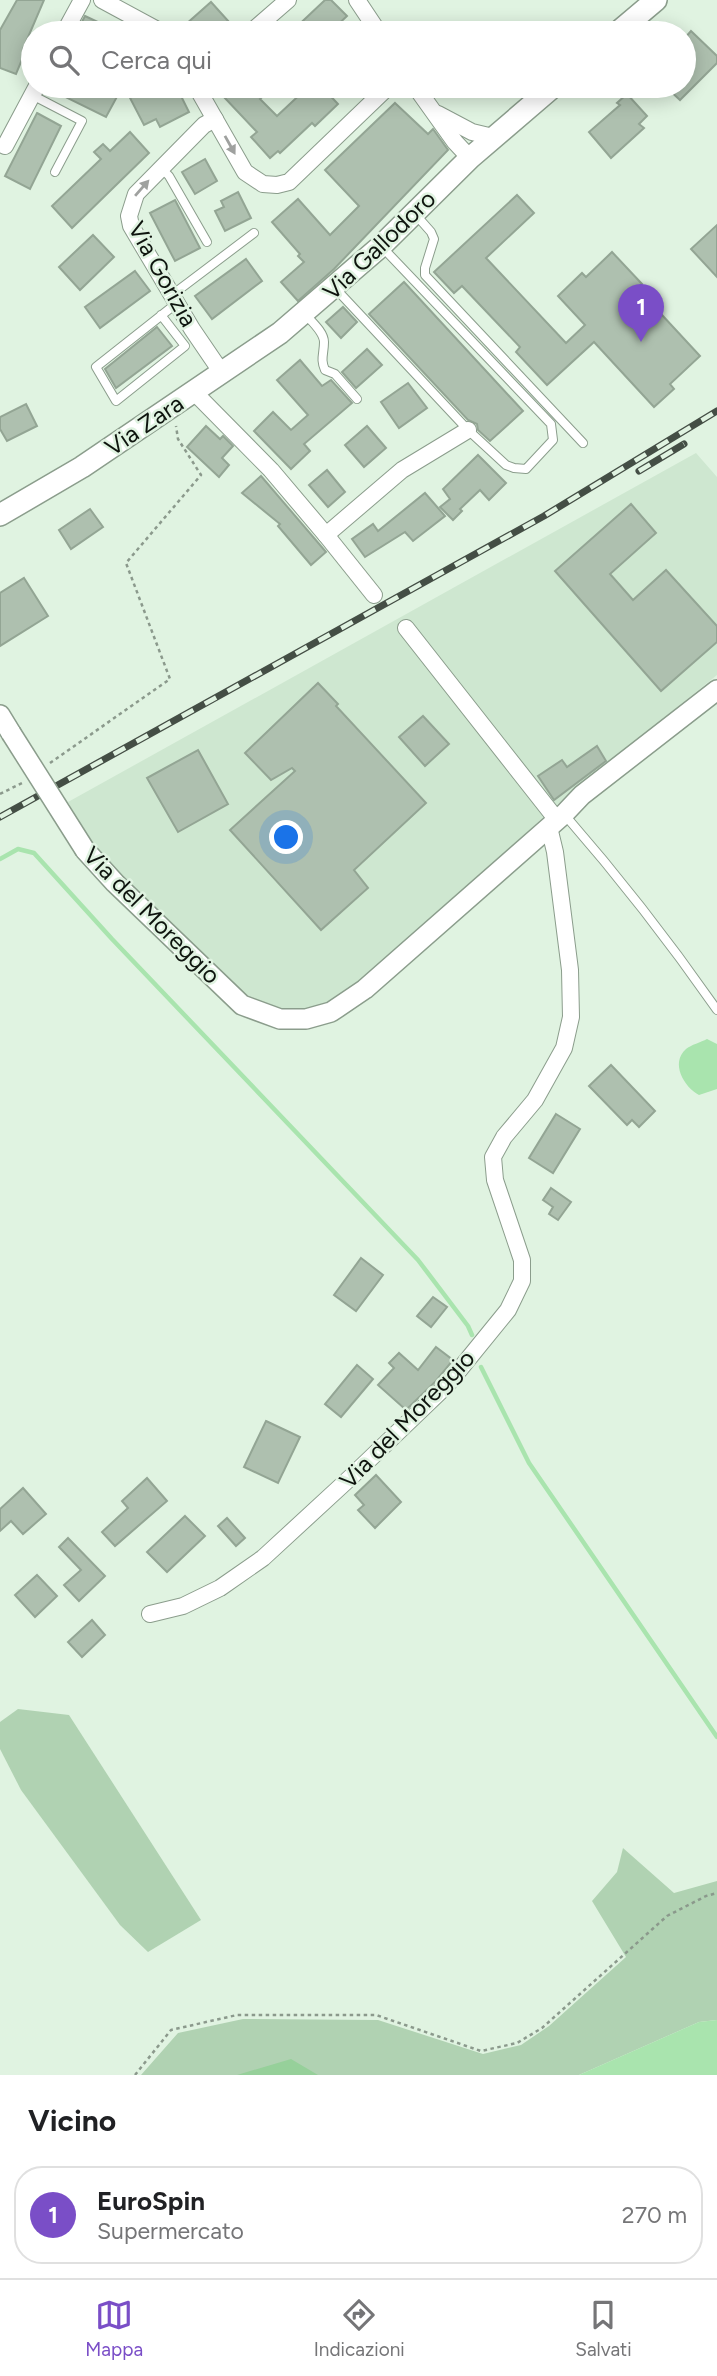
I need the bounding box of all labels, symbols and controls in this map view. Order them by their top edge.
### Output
search box [21,21,696,98]
icon: search [45,41,83,79]
text: Cerca qui [101,44,212,76]
one-way arrow [224,135,236,155]
one-way arrow [134,179,150,197]
street label: Via Gallodoro [317,184,441,306]
street label: Via Gorizia [122,216,204,332]
pin: 1 [618,284,664,342]
street label: Via Zara [99,388,189,462]
your location [269,820,303,854]
street label: Via del Moreggio [77,840,227,990]
street label: Via del Moreggio [333,1344,481,1494]
text: Vicino [28,2102,116,2139]
text: EuroSpin [97,2185,205,2217]
text: 1 [48,2201,58,2229]
text: 270 m [622,2201,687,2229]
text: Supermercato [97,2217,244,2245]
tab: Mappa [85,2296,143,2361]
tab: Indicazioni [314,2296,405,2361]
tab: Salvati [575,2296,632,2361]

